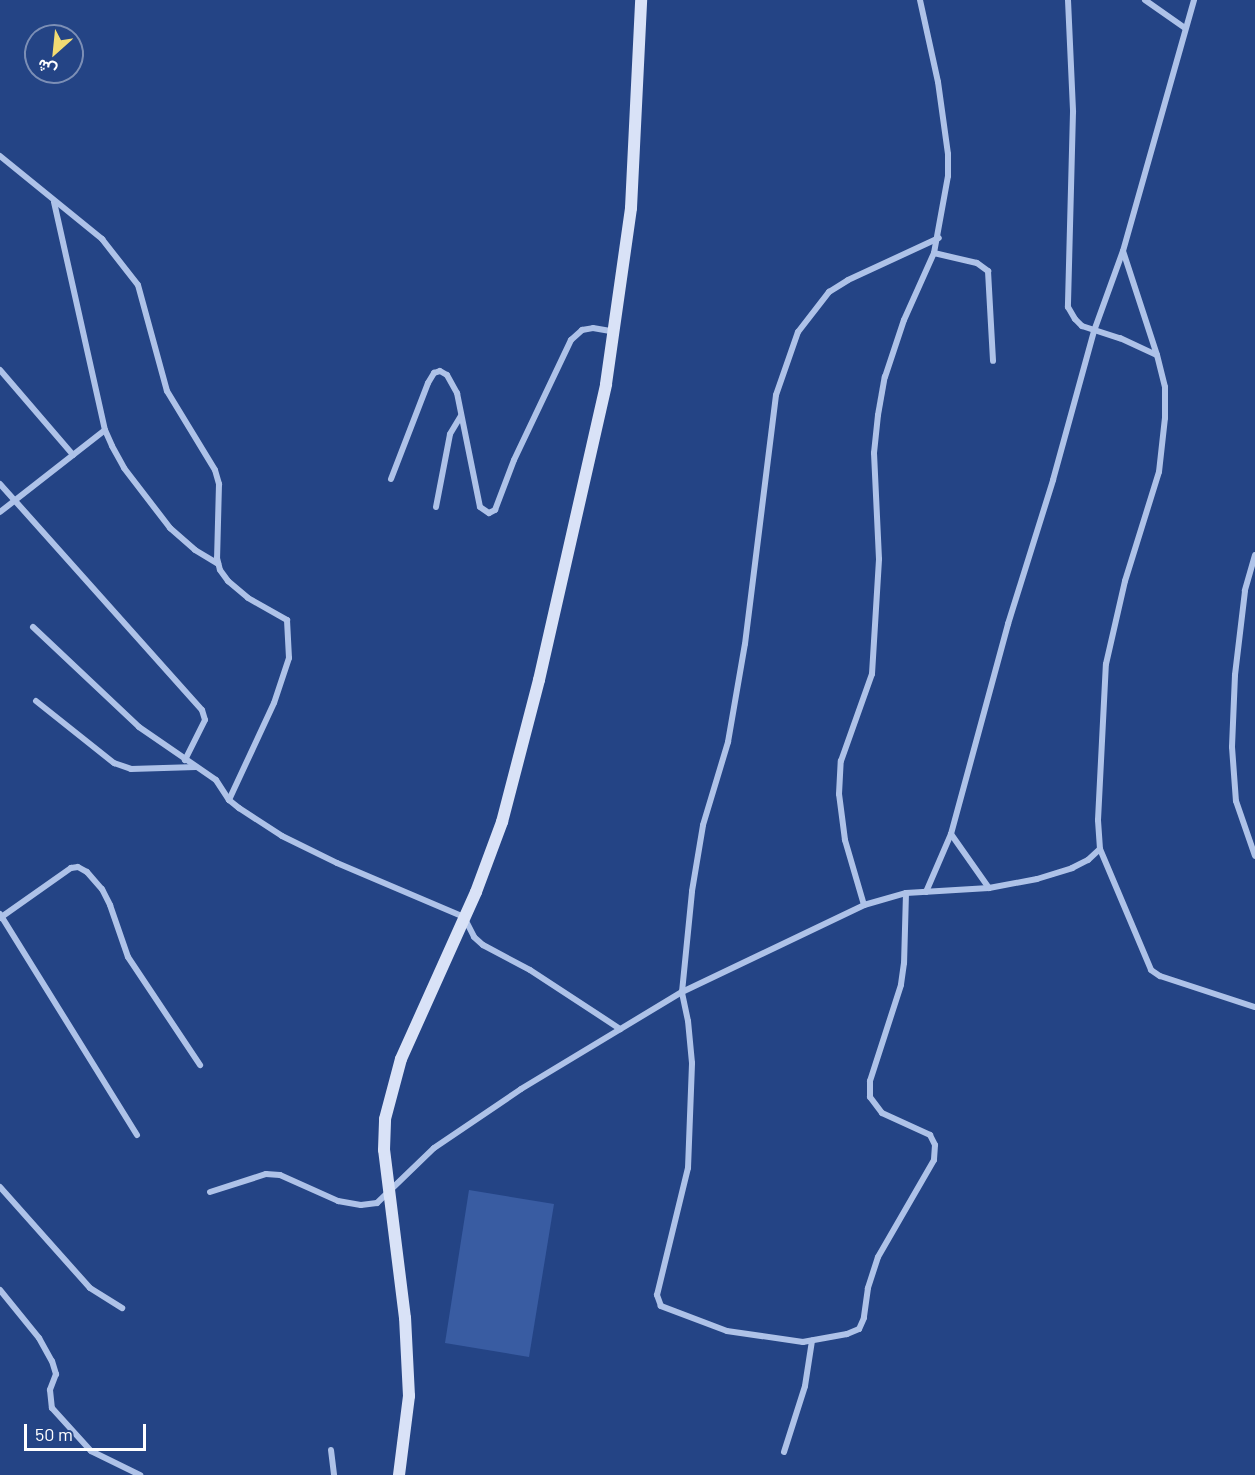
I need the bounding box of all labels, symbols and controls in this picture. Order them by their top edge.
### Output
north arrow [24,24,84,84]
text: ش [34,56,59,82]
scale bar [27,1412,148,1450]
text: 50 m [35,1423,73,1445]

